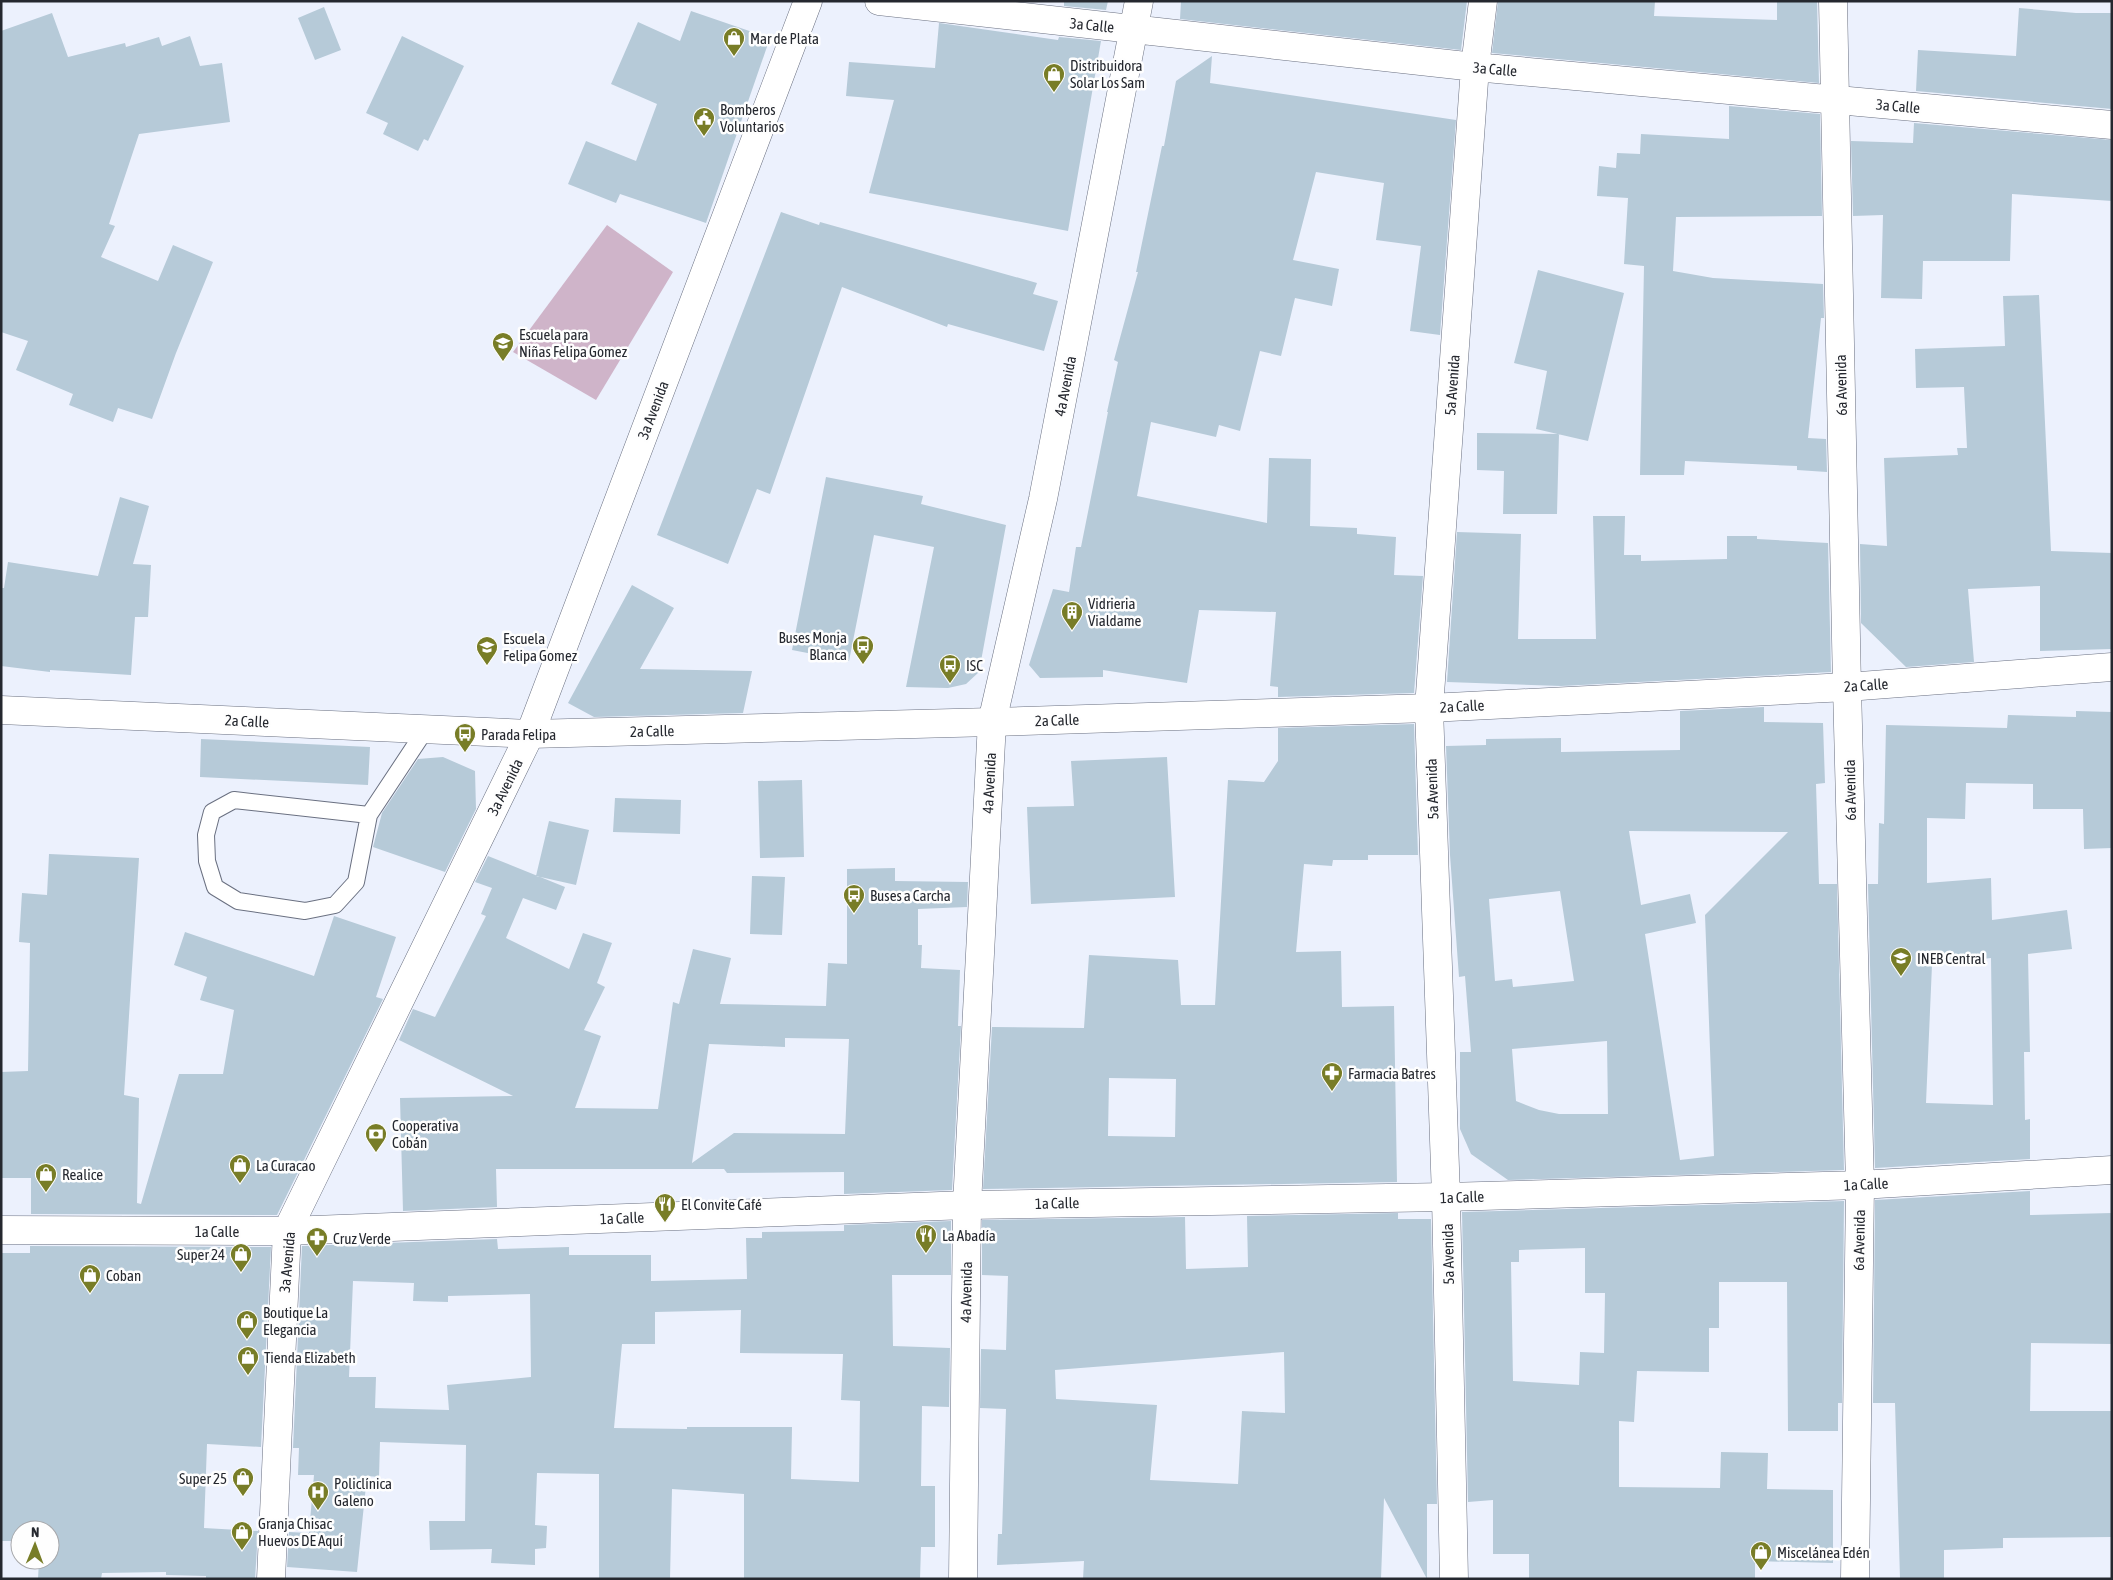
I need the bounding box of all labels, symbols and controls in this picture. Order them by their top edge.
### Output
street label: 3a Calle [1069,14,1115,36]
shop icon: Mar de Plata [722,26,746,57]
place label: Mar de Plata [750,30,819,47]
place label: Distribuidora Solar Los Sam [1070,57,1145,91]
street label: 3a Calle [1472,59,1518,79]
shop icon: Distribuidora Solar Los Sam [1042,62,1066,93]
street label: 3a Calle [1875,96,1921,116]
place label: Bomberos Voluntarios [720,101,784,135]
public building icon: Bomberos Voluntarios [692,106,716,137]
place label: Escuela para Niñas Felipa Gomez [519,326,628,360]
school or university icon: Escuela para Niñas Felipa Gomez [491,331,515,362]
street label: 4a Avenida [1051,354,1079,418]
street label: 5a Avenida [1441,354,1463,416]
street label: 6a Avenida [1832,354,1850,416]
street label: 3a Avenida [634,378,672,442]
place label: Vidrieria Vialdame [1088,595,1141,629]
building icon: Vidrieria Vialdame [1060,600,1084,631]
place label: Buses Monja Blanca [778,629,847,663]
place label: Escuela Felipa Gomez [503,630,578,664]
bus stop icon: Buses Monja Blanca [851,634,875,665]
school or university icon: Escuela Felipa Gomez [475,635,499,666]
bus stop icon: ISC [938,653,962,684]
place label: ISC [966,657,983,674]
street label: 2a Calle [1843,675,1889,695]
street label: 2a Calle [1439,696,1485,716]
street label: 2a Calle [224,711,270,731]
street label: 2a Calle [1035,711,1080,729]
bus stop icon: Parada Felipa [453,722,477,753]
street label: 2a Calle [630,722,675,740]
place label: Parada Felipa [481,726,556,743]
street label: 4a Avenida [979,752,999,814]
street label: 3a Avenida [484,756,526,818]
street label: 5a Avenida [1422,758,1442,820]
street label: 6a Avenida [1841,759,1859,821]
bus stop icon: Buses a Carcha [842,883,866,914]
place label: Buses a Carcha [870,887,951,904]
school or university icon: INEB Central [1889,946,1913,977]
place label: INEB Central [1917,950,1985,967]
pharmacy icon: Farmacia Batres [1320,1061,1344,1092]
place label: Farmacia Batres [1348,1065,1436,1082]
place label: Cooperativa Cobán [392,1117,459,1151]
bank icon: Cooperativa Cobán [364,1122,388,1153]
shop icon: La Curacao [228,1153,252,1184]
place label: La Curacao [256,1157,316,1174]
shop icon: Realice [34,1162,58,1193]
place label: Realice [62,1166,103,1183]
street label: 1a Calle [1843,1174,1889,1194]
street label: 1a Calle [1440,1188,1485,1206]
restaurant icon: El Convite Café [653,1192,677,1223]
street label: 1a Calle [1035,1194,1080,1212]
place label: El Convite Café [681,1196,762,1213]
street label: 1a Calle [600,1209,645,1227]
street label: 6a Avenida [1850,1209,1868,1271]
street label: 1a Calle [195,1223,239,1240]
restaurant icon: La Abadía [914,1223,938,1254]
street label: 5a Avenida [1439,1223,1457,1285]
pharmacy icon: Cruz Verde [305,1226,329,1257]
place label: La Abadía [942,1227,996,1244]
place label: Cruz Verde [333,1230,391,1247]
street label: 3a Avenida [276,1231,298,1293]
shop icon: Super 24 [229,1242,253,1273]
place label: Super 24 [177,1246,225,1263]
street label: 4a Avenida [957,1261,975,1323]
shop icon: Coban [78,1263,102,1294]
place label: Coban [106,1267,141,1284]
place label: Boutique La Elegancia [263,1304,328,1338]
shop icon: Boutique La Elegancia [235,1309,259,1340]
shop icon: Tienda Elizabeth [236,1345,260,1376]
place label: Tienda Elizabeth [264,1349,356,1366]
shop icon: Super 25 [231,1466,255,1497]
place label: Super 25 [179,1470,227,1487]
place label: Policlínica Galeno [334,1475,392,1509]
hospital icon: Policlínica Galeno [306,1480,330,1511]
place label: Granja Chisac Huevos DE Aquí [258,1515,344,1549]
north arrow [10,1520,60,1570]
shop icon: Granja Chisac Huevos DE Aquí [230,1520,254,1551]
text: N [31,1524,39,1540]
shop icon: Miscelánea Edén [1749,1540,1773,1571]
place label: Miscelánea Edén [1777,1544,1870,1561]

